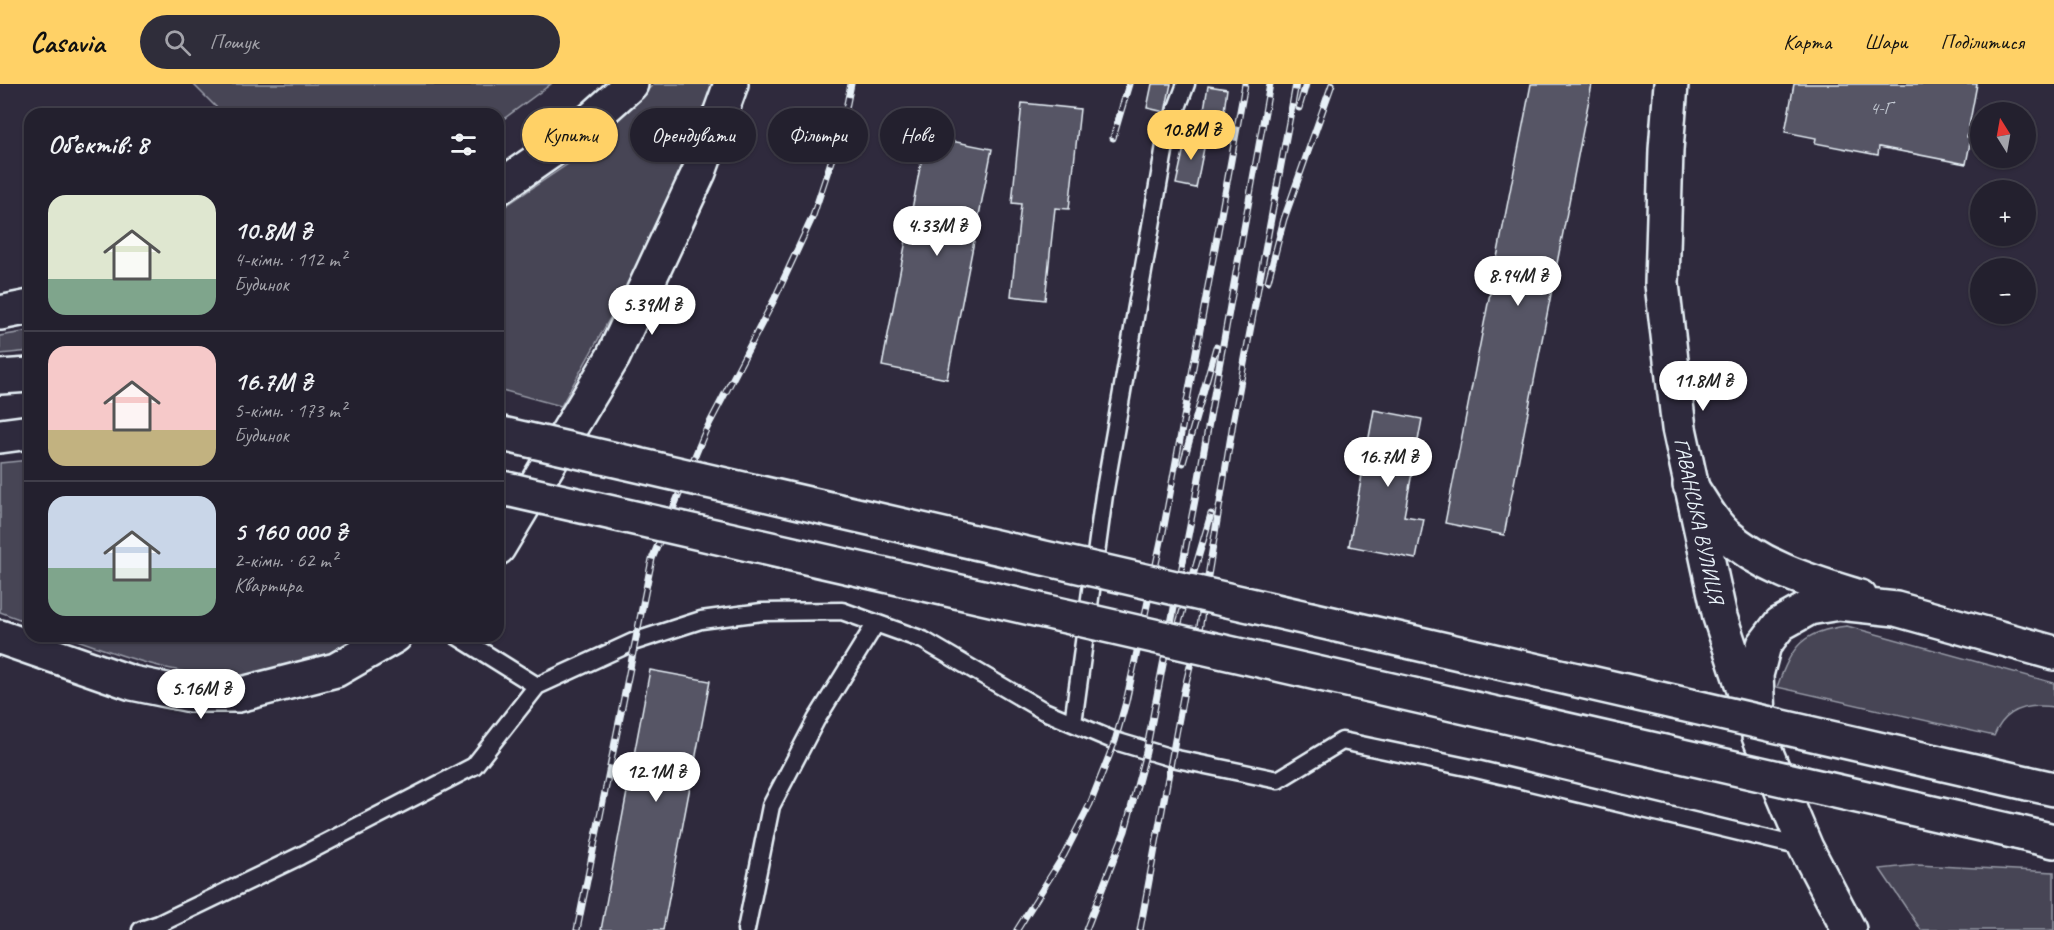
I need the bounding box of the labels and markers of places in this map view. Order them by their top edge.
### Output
pin: 10.8M ₴ [1136,110,1246,161]
pin: 4.33M ₴ [882,206,992,257]
pin: 8.94M ₴ [1463,256,1573,307]
pin: 5.39M ₴ [597,285,707,336]
pin: 11.8M ₴ [1648,361,1758,412]
pin: 16.7M ₴ [1333,437,1443,488]
pin: 5.16M ₴ [146,669,256,720]
pin: 12.1M ₴ [601,752,711,803]

